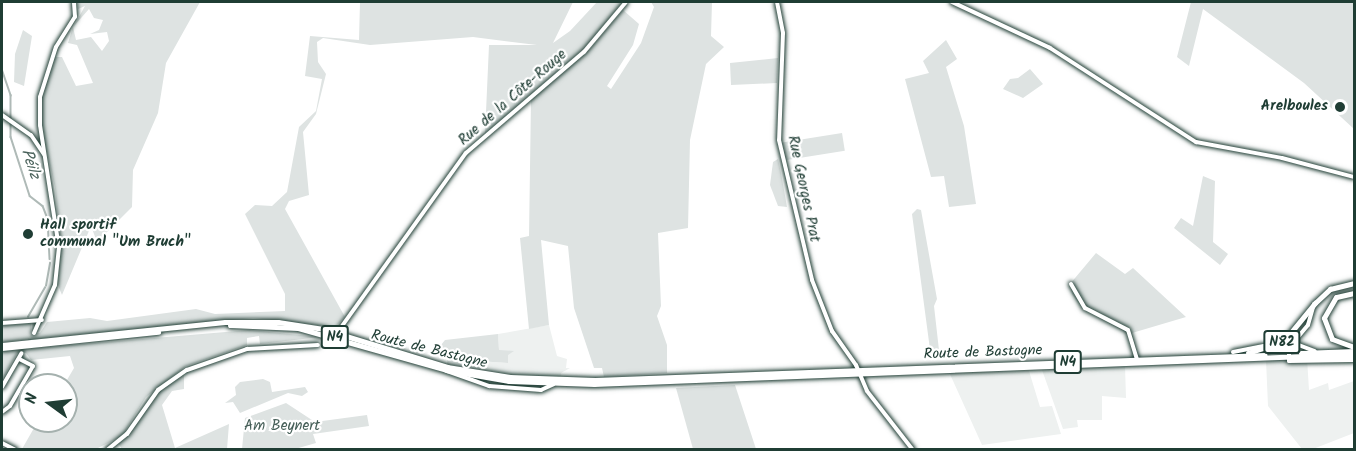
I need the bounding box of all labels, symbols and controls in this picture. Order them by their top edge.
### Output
street label: Rue de la Côte-Rouge [455,46,571,150]
place label: Arelboules [1261,98,1328,116]
marker: Arelboules [1333,100,1347,114]
street label: Rue Georges Prat [783,134,823,244]
water label: Péilz [16,147,44,181]
place label: Hall sportif communal "Um Bruch" [40,216,191,251]
marker: Hall sportif communal "Um Bruch" [21,227,35,241]
road number: N4 [320,326,350,348]
street label: Route de Bastogne [369,327,489,373]
road number: N82 [1262,331,1302,353]
street label: Route de Bastogne [923,342,1043,364]
road number: N4 [1053,351,1083,373]
north arrow [18,373,78,433]
text: N [19,391,45,407]
park label: Am Beynert [244,418,320,436]

